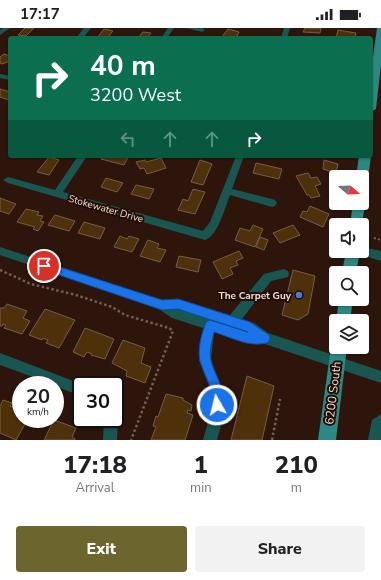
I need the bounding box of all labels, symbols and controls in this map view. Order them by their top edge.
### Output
text: 17:17 [20,4,60,24]
text: 40 m [90,47,156,85]
icon: right [24,52,76,104]
text: 3200 West [90,83,181,107]
icon: left [117,128,139,150]
icon: ahead [159,128,181,150]
icon: ahead [201,128,223,150]
icon: right [243,128,265,150]
north arrow [329,170,369,210]
map controls [329,170,369,354]
street label: Stokewater Drive [67,192,145,226]
button: sound [329,218,369,258]
pin [27,249,61,283]
icon: arrive [33,255,55,277]
button: search [329,266,369,306]
place label: The Carpet Guy [218,289,292,303]
marker: The Carpet Guy [294,290,304,300]
button: layers [329,314,369,354]
street label: 6200 South [321,360,345,426]
speed limit sign: 30 [72,376,124,428]
text: 20 [26,383,50,410]
position arrow [196,384,238,426]
text: km/h [27,405,49,419]
text: 17:18 [63,449,127,481]
text: 1 [194,449,208,481]
text: 210 [275,449,318,481]
text: Arrival [75,479,115,497]
text: min [190,479,212,497]
text: m [291,479,302,497]
button: Exit [16,526,187,572]
button: Share [195,526,365,572]

